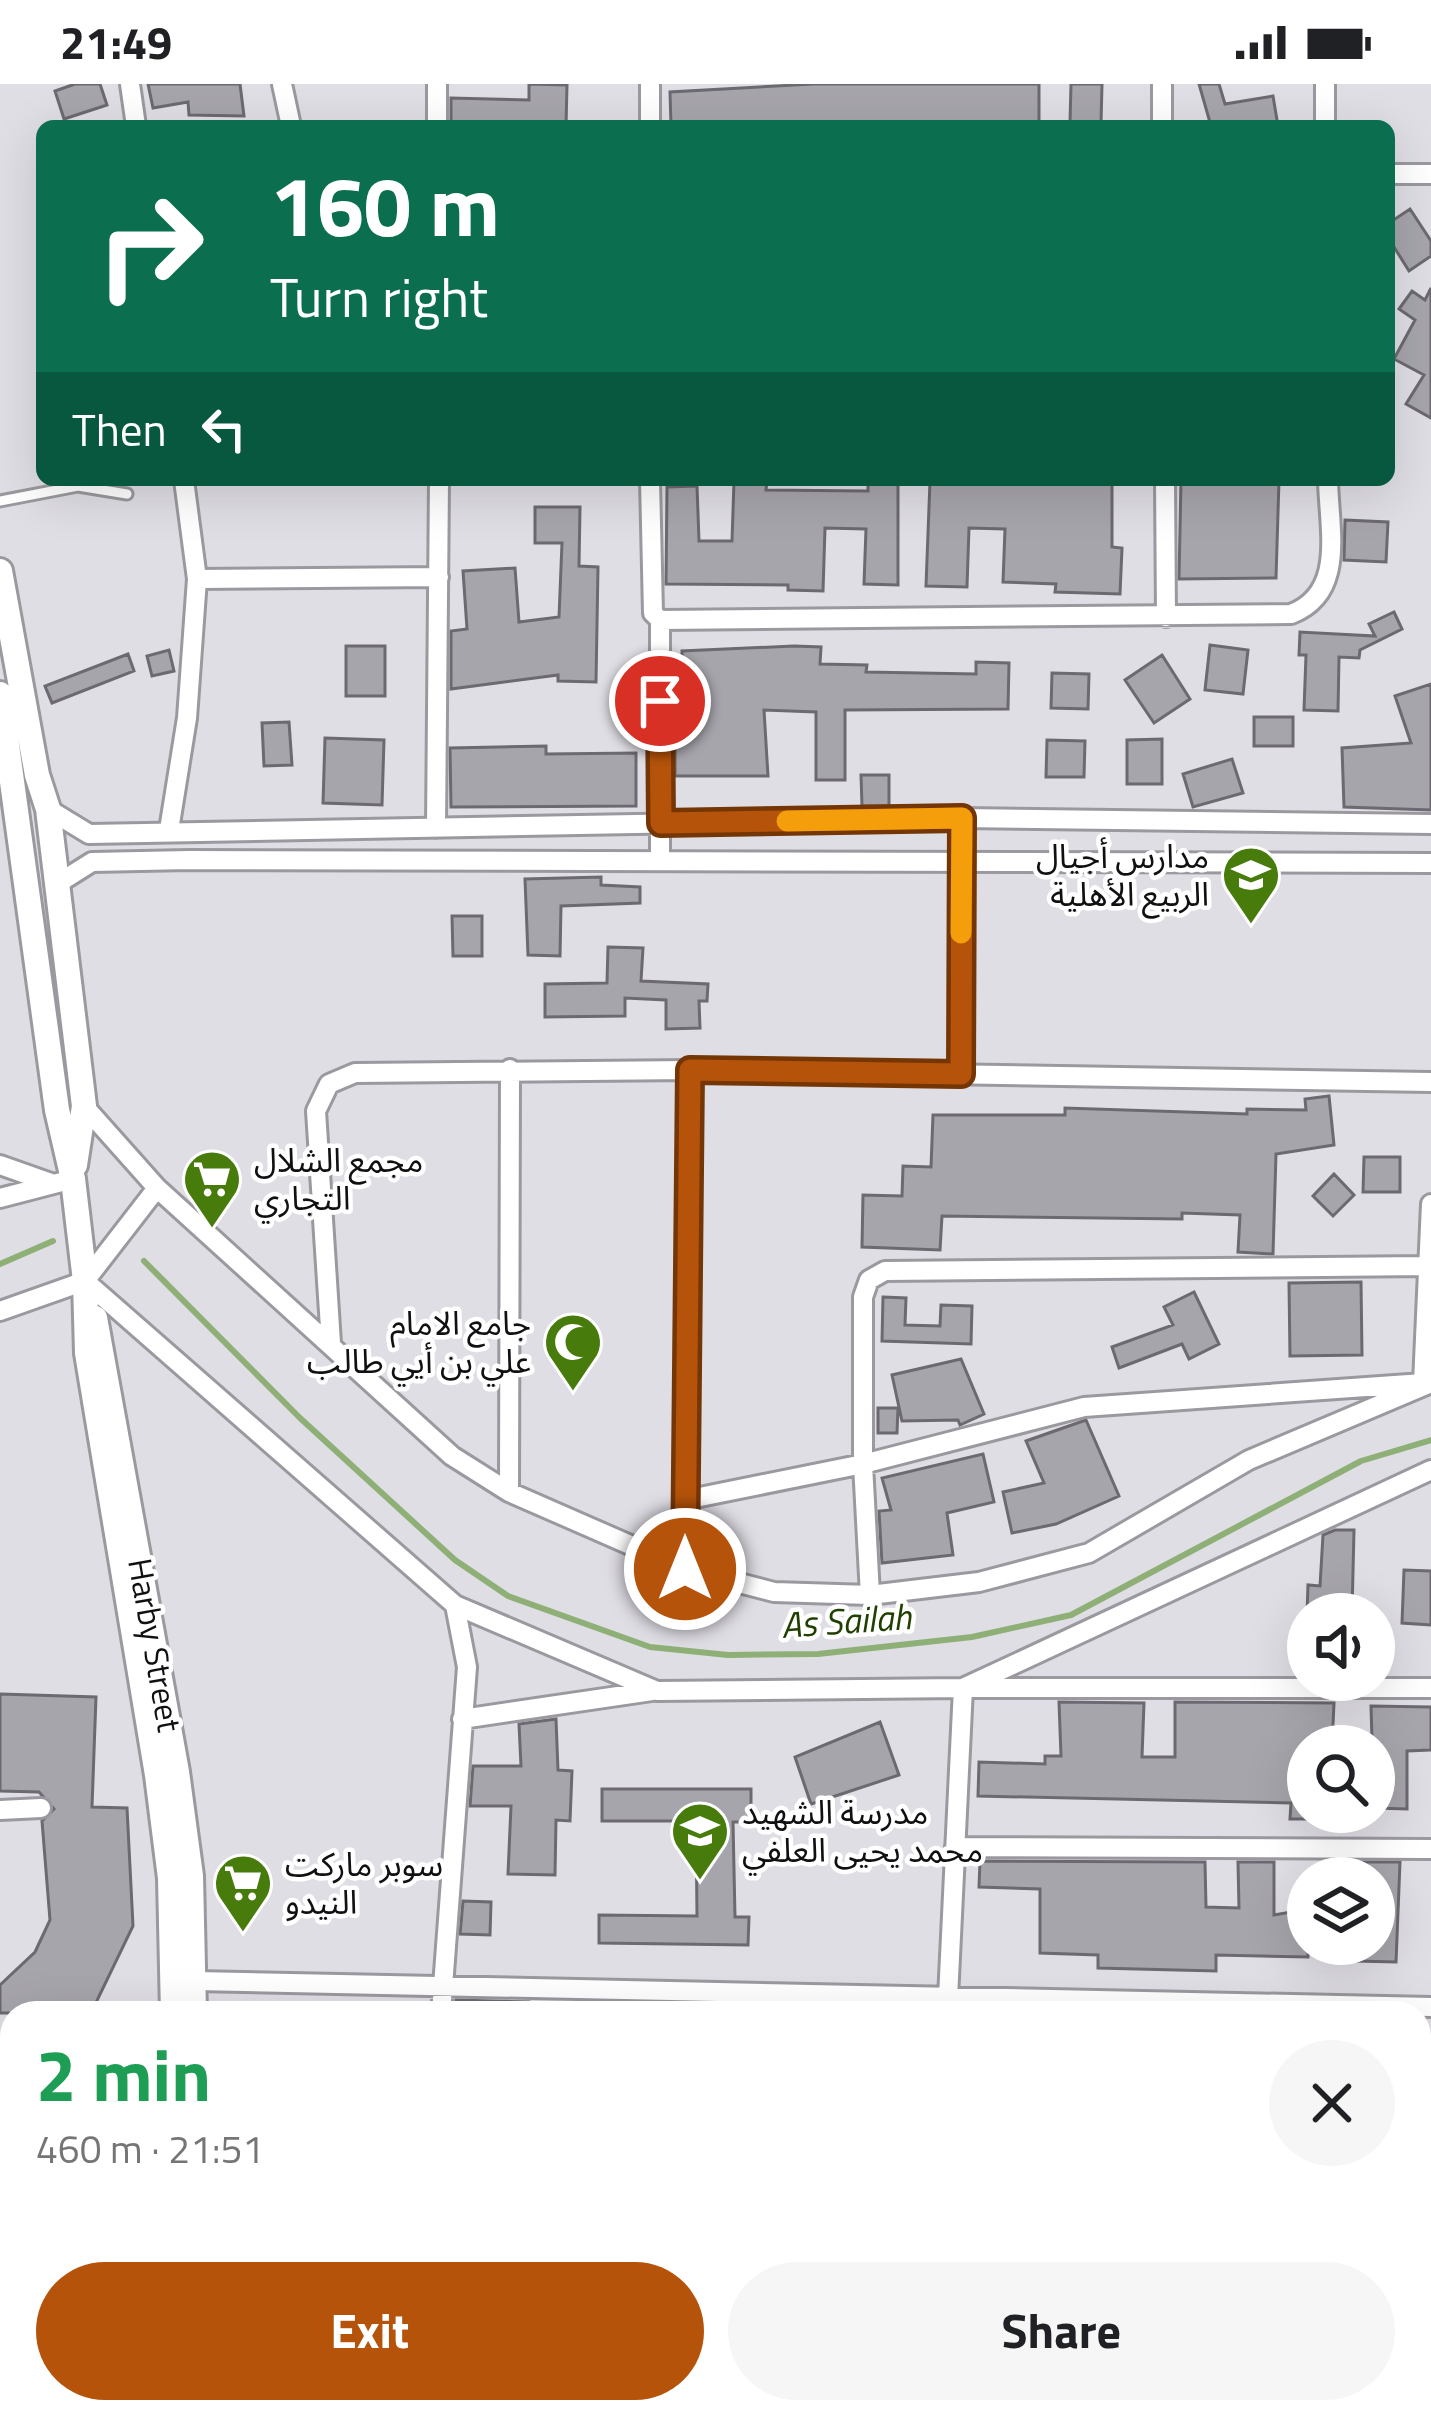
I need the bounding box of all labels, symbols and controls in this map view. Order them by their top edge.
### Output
text: 21:49 [60,8,172,76]
text: 160 m [270,141,500,269]
icon: right [72,168,228,324]
text: Turn right [270,256,488,338]
text: Then [72,395,167,463]
icon: left [191,396,257,462]
pin [609,650,711,752]
icon: arrive [627,668,693,734]
place label: مدارس أجيال الربيع الأهلية [1036,831,1209,919]
school or university icon: مدارس أجيال الربيع الأهلية [1220,844,1282,926]
place label: مجمع الشلال التجاري [254,1135,423,1224]
supermarket icon: مجمع الشلال التجاري [181,1148,243,1230]
place label: جامع الامام علي بن أيي طالب [307,1298,531,1387]
mosque icon: جامع الامام علي بن أيي طالب [542,1311,604,1393]
position arrow [622,1506,748,1632]
street label: Harby Street [115,1554,195,1736]
water label: As Sailah [779,1588,914,1652]
map controls [1287,1593,1395,1965]
button: sound [1287,1593,1395,1701]
button: search [1287,1725,1395,1833]
place label: مدرسة الشهيد محمد يحيى العلفي [742,1787,983,1876]
school or university icon: مدرسة الشهيد محمد يحيى العلفي [669,1800,731,1882]
place label: سوبر ماركت النيدو [285,1839,443,1927]
supermarket icon: سوبر ماركت النيدو [212,1852,274,1934]
button: layers [1287,1857,1395,1965]
text: 2 min [36,2019,211,2129]
button: close [1269,2040,1395,2166]
text: 460 m · 21:51 [36,2119,264,2178]
button: Exit [36,2262,704,2400]
button: Share [728,2262,1395,2400]

